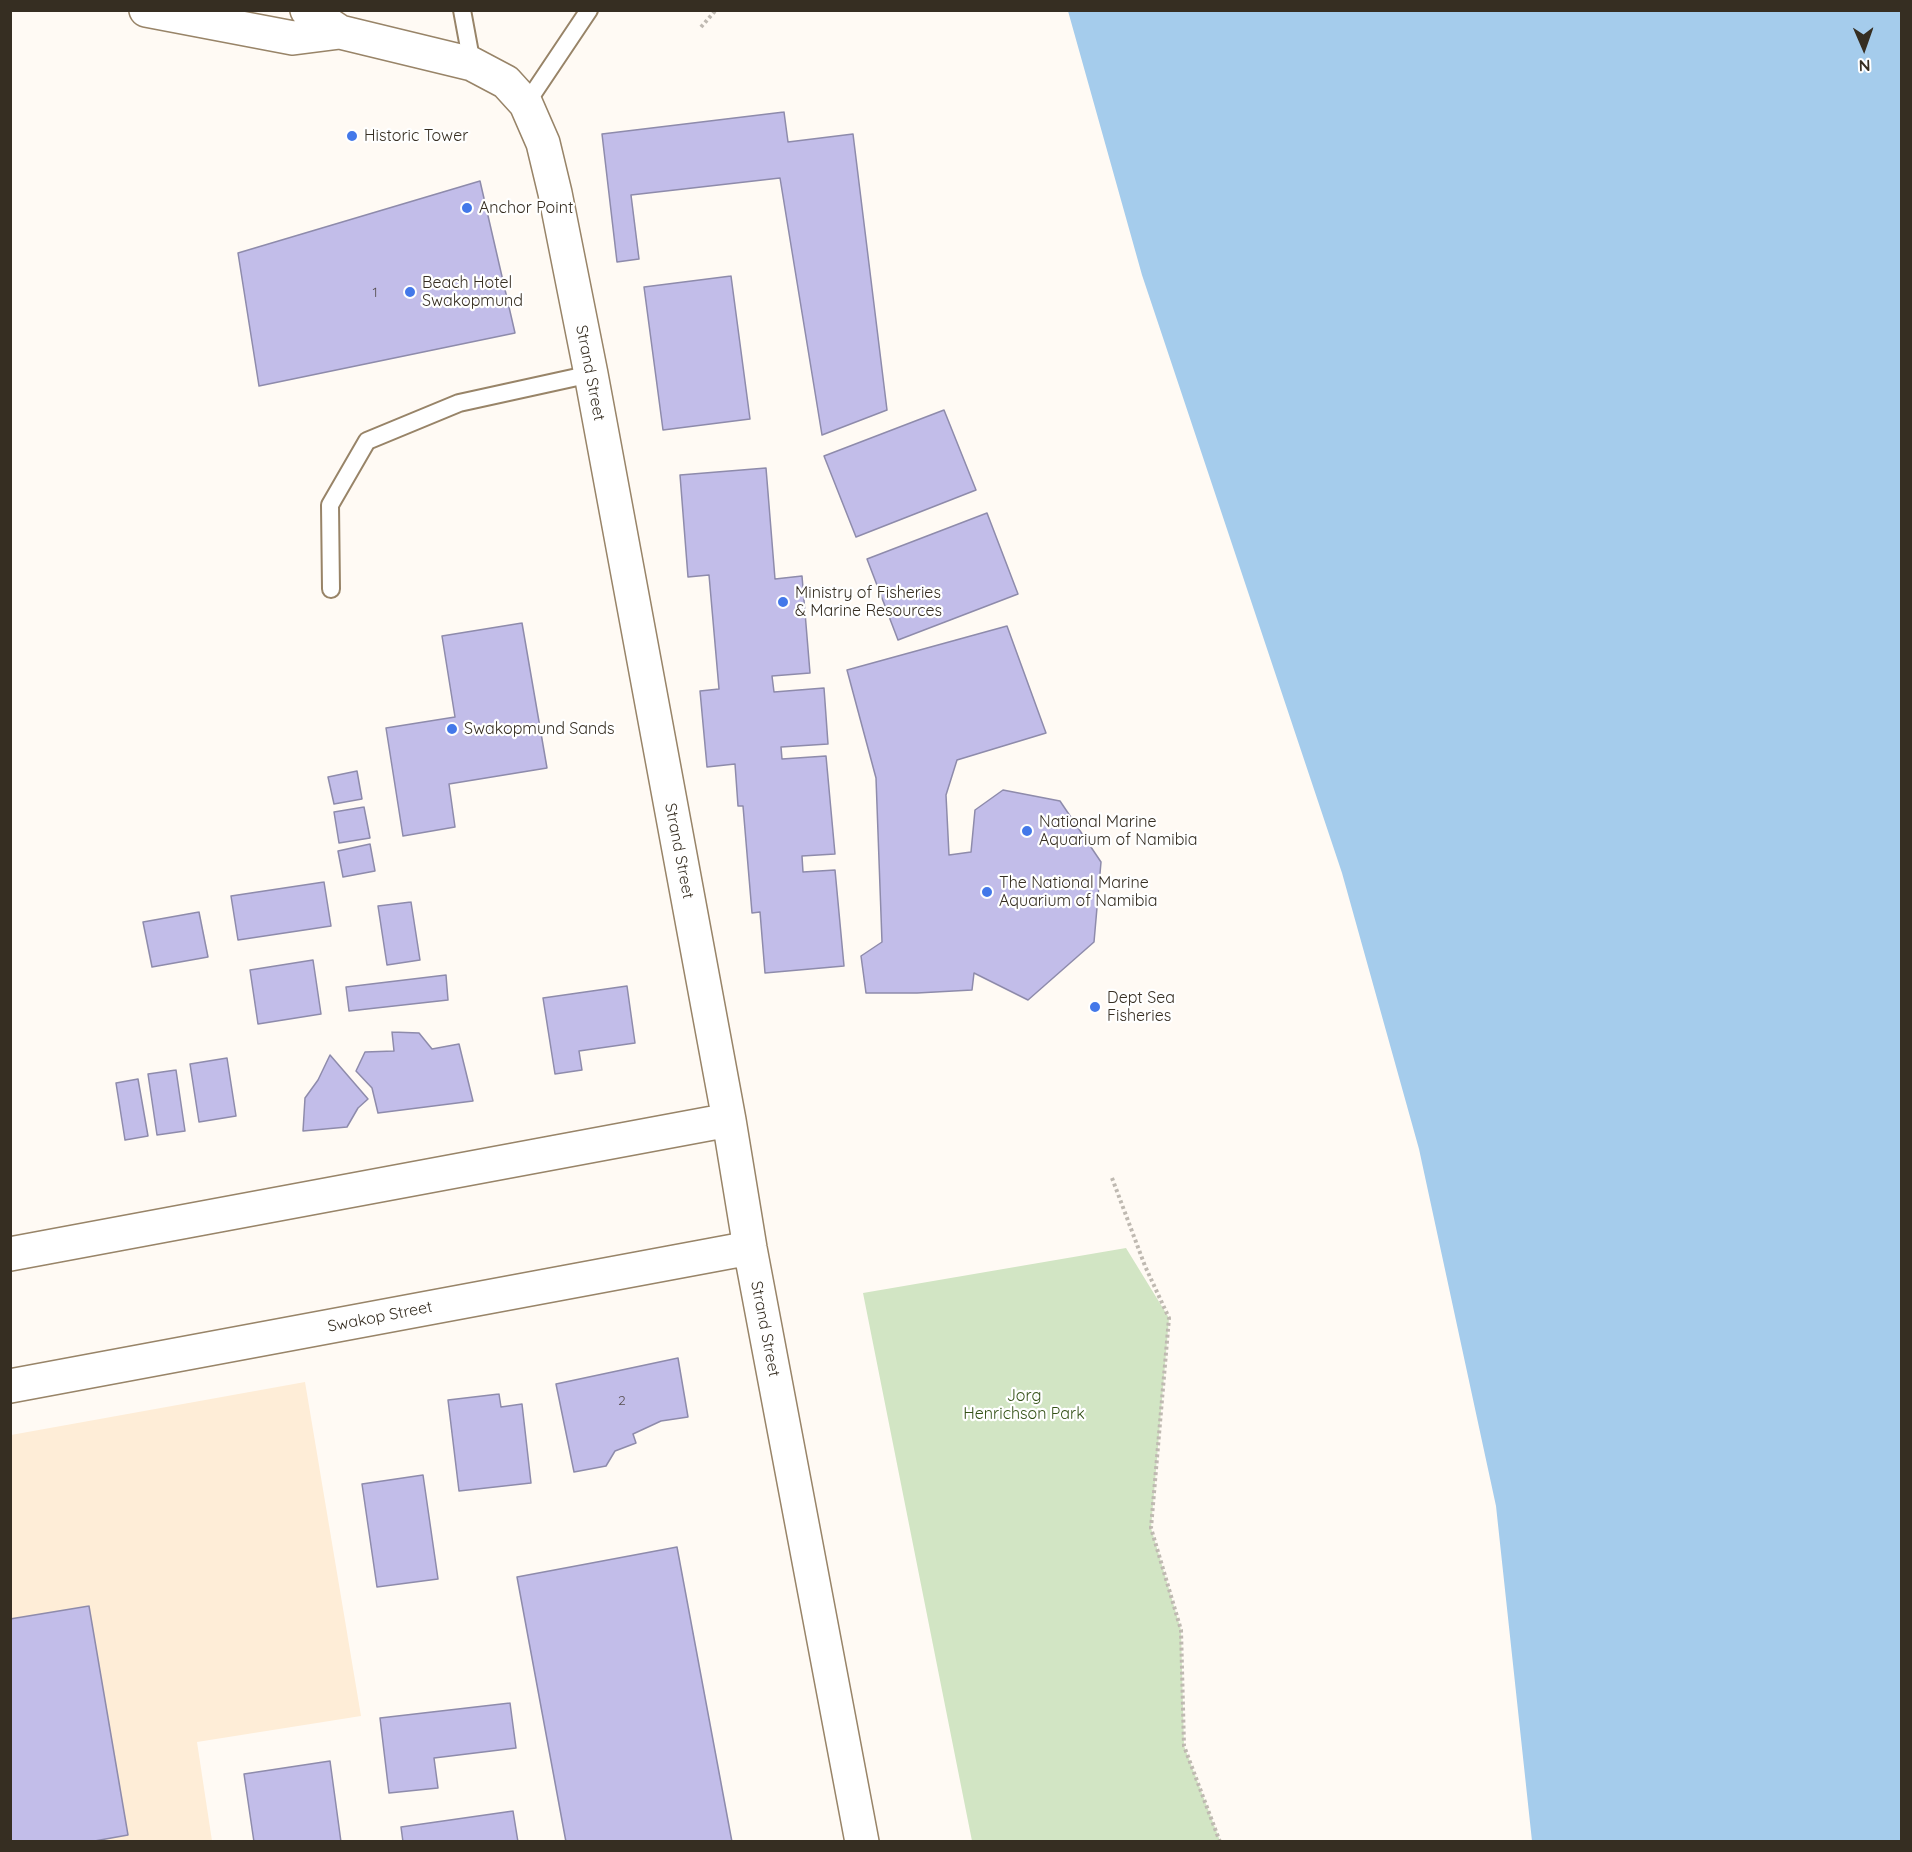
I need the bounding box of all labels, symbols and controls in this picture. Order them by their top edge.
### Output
north arrow [1834,18,1894,78]
text: N [1858,56,1871,76]
place label: Historic Tower [364,126,468,146]
marker: Historic Tower [345,129,359,143]
place label: Anchor Point [479,198,573,218]
marker: Anchor Point [460,201,474,215]
place label: Beach Hotel Swakopmund [422,273,523,311]
house number: 1 [372,285,378,301]
marker: Beach Hotel Swakopmund [403,285,417,299]
street label: Strand Street [571,324,609,422]
place label: Ministry of Fisheries & Marine Resources [795,583,942,621]
marker: Ministry of Fisheries & Marine Resources [776,595,790,609]
place label: Swakopmund Sands [464,719,614,739]
marker: Swakopmund Sands [445,722,459,736]
street label: Strand Street [660,802,698,900]
place label: National Marine Aquarium of Namibia [1039,812,1197,850]
marker: National Marine Aquarium of Namibia [1020,824,1034,838]
place label: The National Marine Aquarium of Namibia [999,873,1157,911]
marker: The National Marine Aquarium of Namibia [980,885,994,899]
place label: Dept Sea Fisheries [1107,988,1175,1026]
marker: Dept Sea Fisheries [1088,1000,1102,1014]
street label: Strand Street [746,1280,784,1378]
street label: Swakop Street [326,1297,434,1337]
park label: Jorg Henrichson Park [963,1386,1085,1424]
house number: 2 [618,1393,626,1409]

